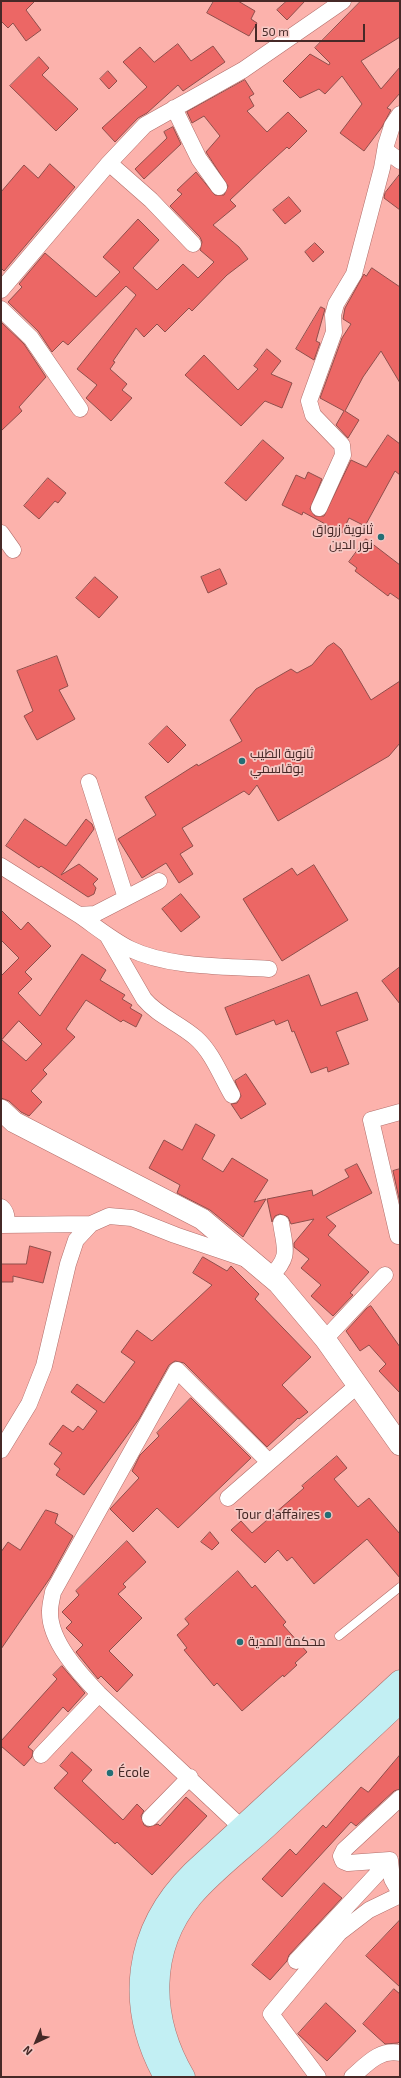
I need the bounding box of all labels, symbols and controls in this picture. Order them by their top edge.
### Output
scale bar [257,16,367,42]
text: 50 m [262,24,289,38]
place label: ثانوية زرواق نور الدين [312,522,373,553]
marker: ثانوية زرواق نور الدين [376,532,386,542]
place label: ثانوية الطيب بوقاسمي [250,746,313,777]
marker: ثانوية الطيب بوقاسمي [237,756,247,766]
place label: Tour d'affaires [235,1507,320,1523]
marker: Tour d'affaires [323,1510,333,1520]
place label: محكمة المدية [248,1634,326,1650]
marker: محكمة المدية [235,1637,245,1647]
place label: École [118,1765,150,1781]
marker: École [105,1768,115,1778]
north arrow [16,2022,56,2062]
text: N [20,2044,35,2058]

